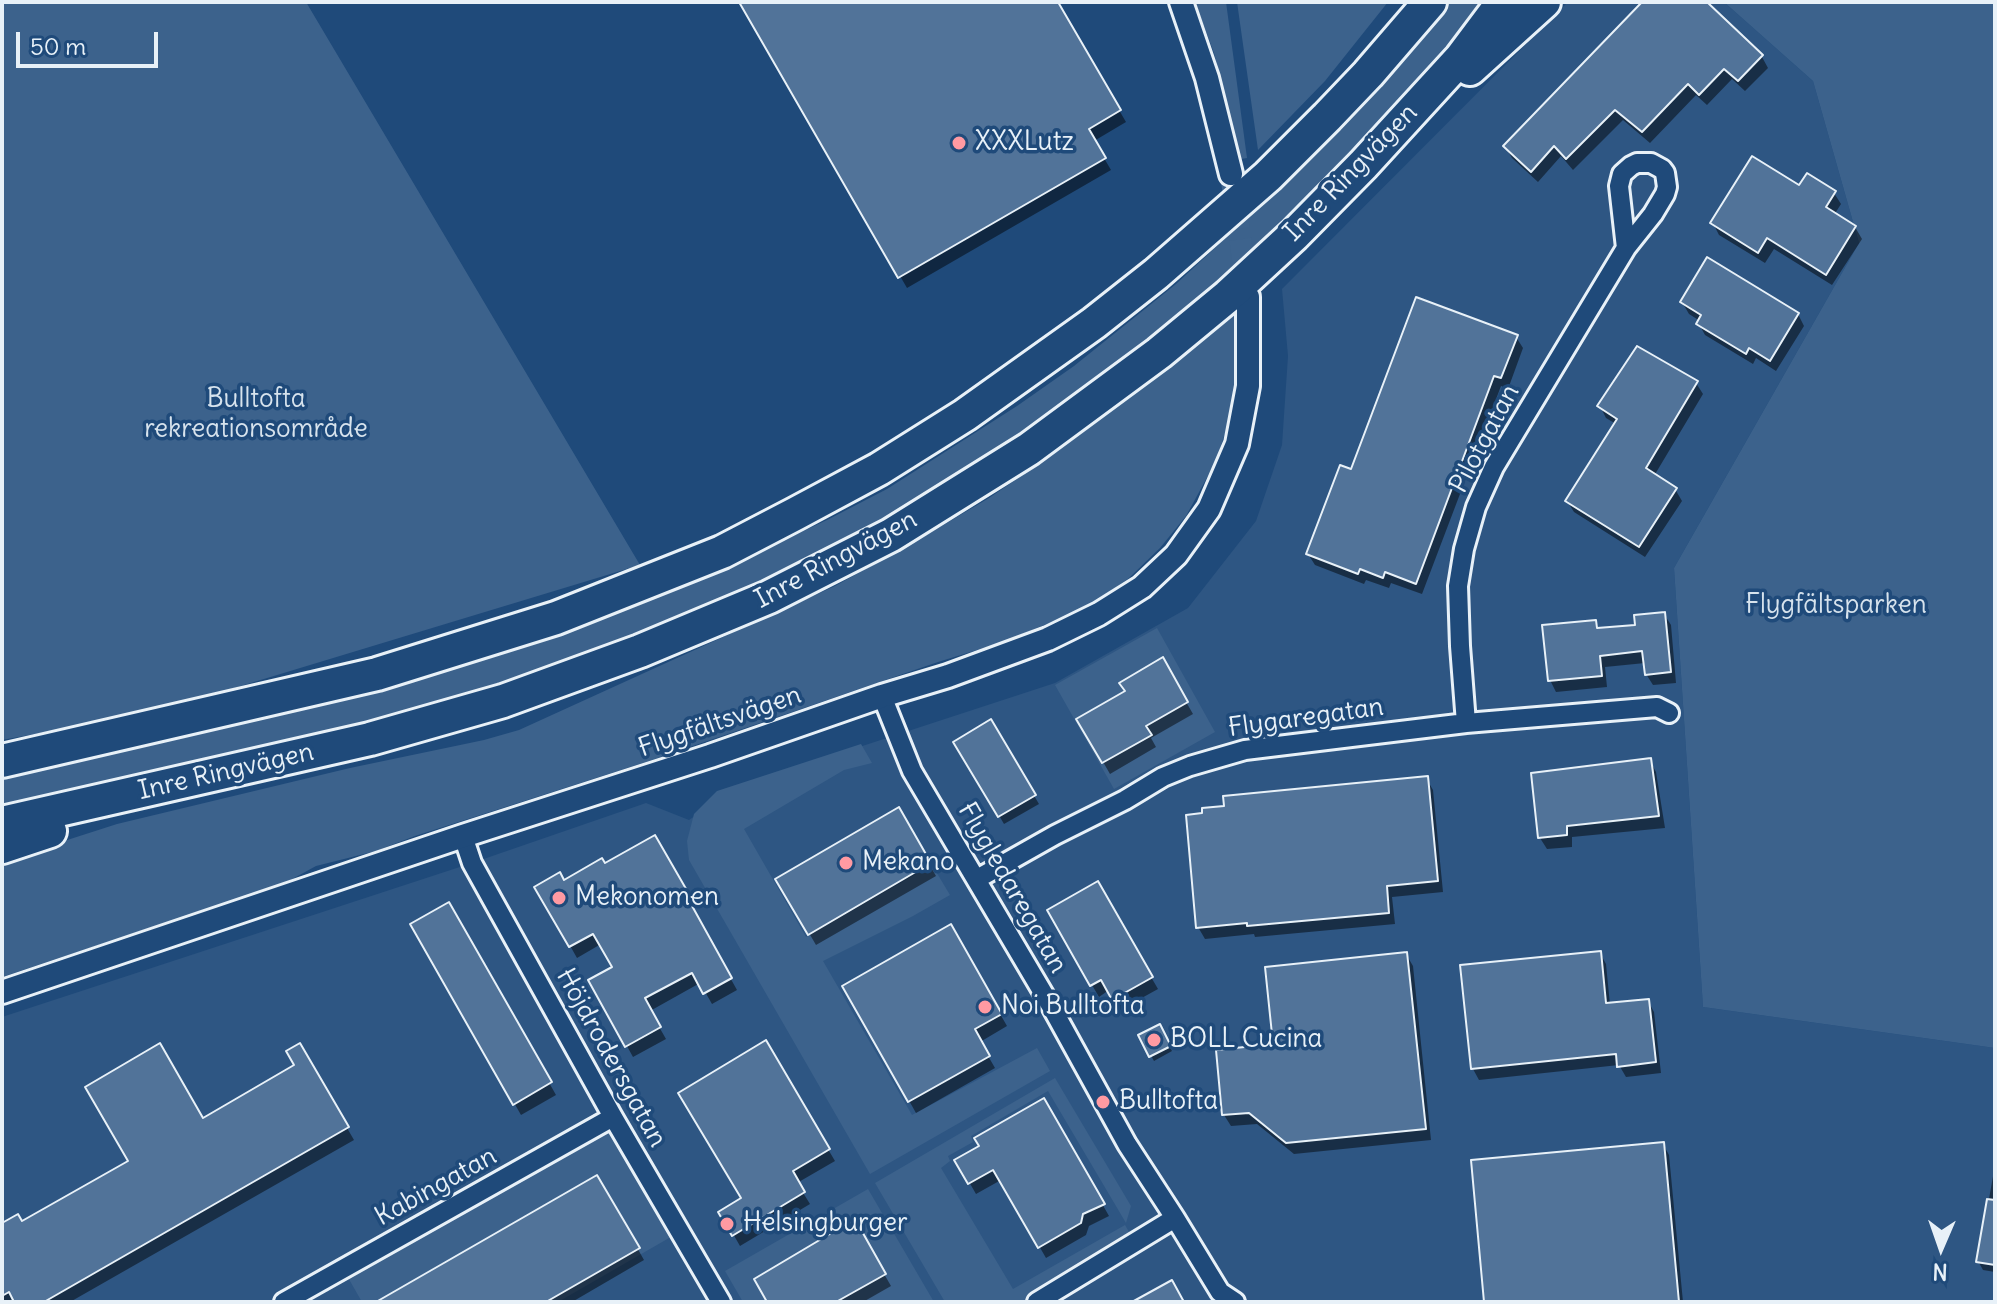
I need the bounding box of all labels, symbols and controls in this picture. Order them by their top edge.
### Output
scale bar [20,16,162,66]
text: 50 m [30,31,86,61]
street label: Inre Ringvägen [1278,98,1424,248]
place label: XXXLutz [975,127,1074,159]
marker: XXXLutz [950,134,968,152]
street label: Pilotgatan [1443,379,1527,499]
park label: Bulltofta rekreationsområde [144,384,368,446]
street label: Inre Ringvägen [750,504,922,616]
park label: Flygfältsparken [1745,590,1927,622]
street label: Flygfältsvägen [635,680,805,764]
street label: Flygaregatan [1226,692,1386,744]
street label: Inre Ringvägen [135,737,317,807]
street label: Flygledaregatan [951,797,1073,979]
place label: Mekano [862,847,955,879]
marker: Mekano [837,854,855,872]
place label: Mekonomen [575,882,719,914]
marker: Mekonomen [550,889,568,907]
street label: Höjdrodersgatan [549,963,673,1153]
place label: Noi Bulltofta [1001,991,1145,1023]
marker: Noi Bulltofta [976,998,994,1016]
place label: BOLL Cucina [1170,1024,1322,1056]
marker: BOLL Cucina [1145,1031,1163,1049]
place label: Bulltofta [1119,1086,1218,1118]
marker: Bulltofta [1094,1093,1112,1111]
street label: Kabingatan [370,1141,502,1233]
place label: Helsingburger [743,1208,908,1240]
north arrow [1901,1208,1981,1288]
marker: Helsingburger [718,1215,736,1233]
text: N [1932,1258,1948,1286]

